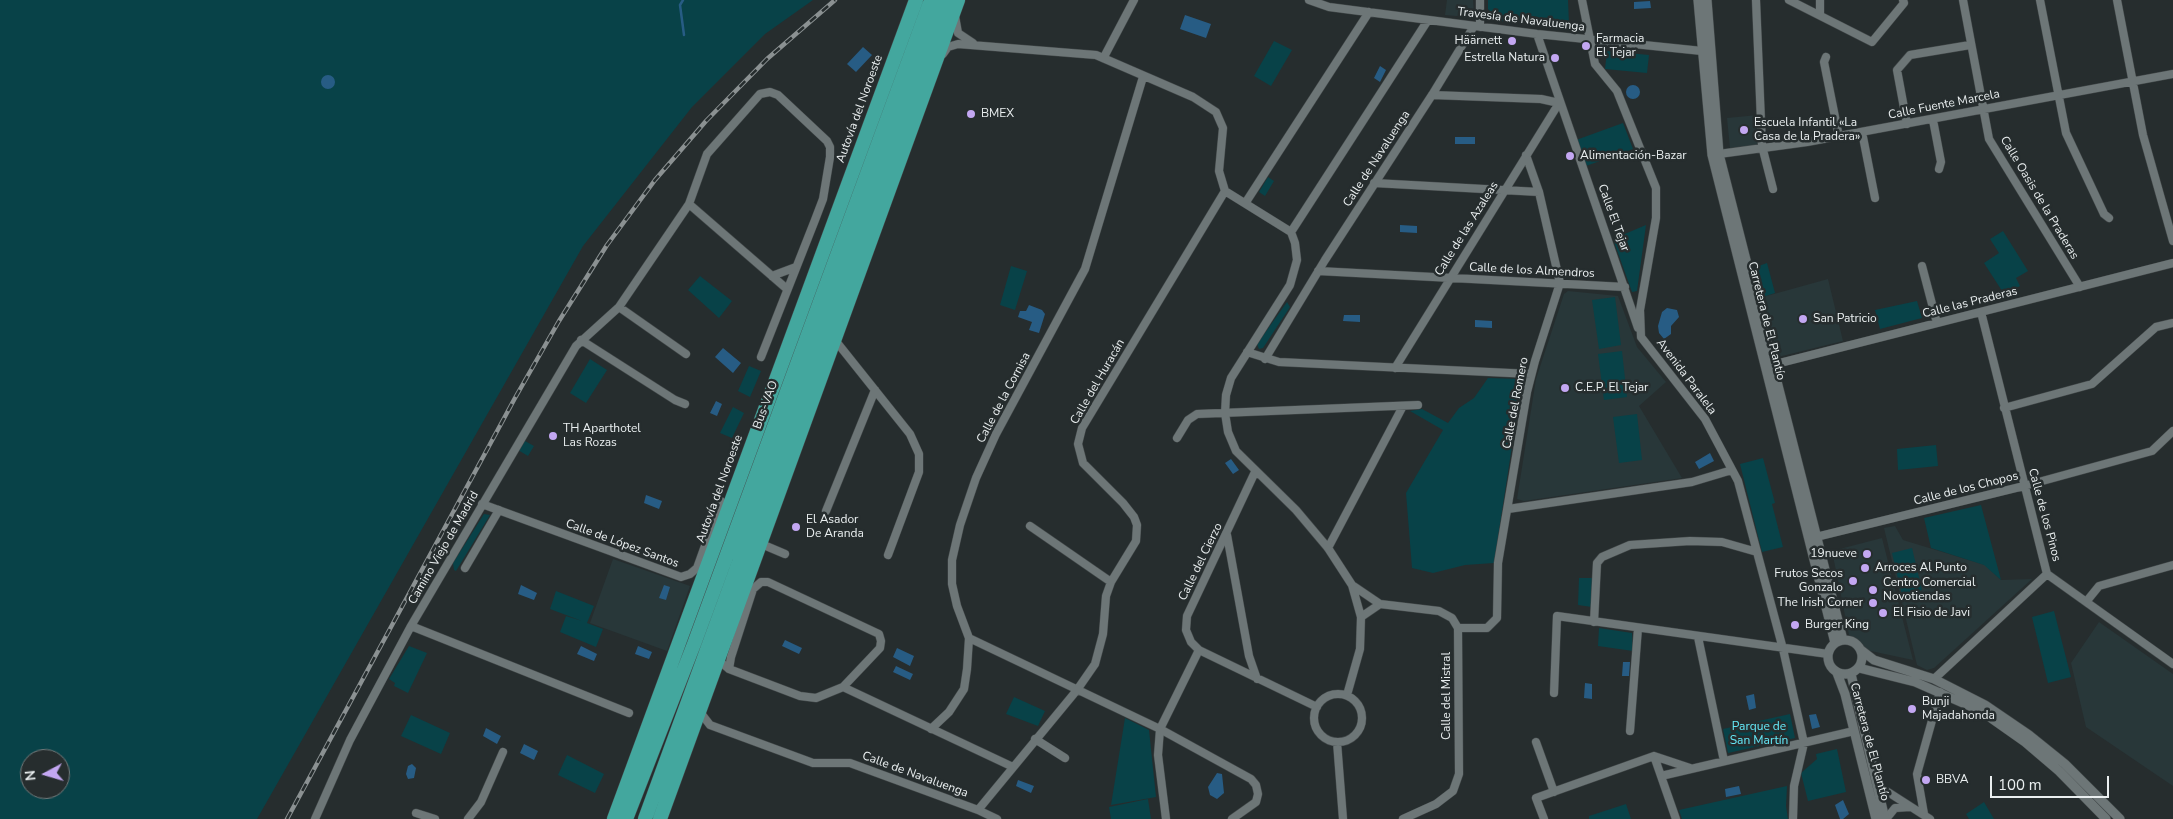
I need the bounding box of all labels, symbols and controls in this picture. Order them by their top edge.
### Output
street label: Travesía de Navaluenga [1456,5,1586,35]
place label: Farmacia El Tejar [1596,32,1644,60]
place label: Häärnett [1454,34,1502,48]
marker: Häärnett [1506,35,1518,47]
marker: Farmacia El Tejar [1580,40,1592,52]
place label: Estrella Natura [1464,51,1545,65]
marker: Estrella Natura [1549,52,1561,64]
street label: Autovía del Noroeste [834,53,886,165]
street label: Calle Fuente Marcela [1887,87,2001,123]
place label: BMEX [981,107,1014,121]
marker: BMEX [965,108,977,120]
street label: Calle de Navaluenga [1341,108,1413,210]
place label: Escuela Infantil «La Casa de la Pradera» [1754,116,1860,144]
marker: Escuela Infantil «La Casa de la Pradera» [1738,124,1750,136]
street label: Calle Oasis de la Praderas [1997,134,2081,262]
place label: Alimentación-Bazar [1580,149,1687,163]
marker: Alimentación-Bazar [1564,150,1576,162]
street label: Calle de las Azaleas [1432,179,1502,279]
street label: Calle El Tejar [1594,182,1632,254]
street label: Carretera de El Plantío [1744,260,1788,382]
street label: Calle de los Almendros [1469,261,1595,281]
street label: Calle las Praderas [1921,284,2019,322]
place label: San Patricio [1813,312,1877,326]
marker: San Patricio [1797,313,1809,325]
street label: Avenida Paralela [1653,336,1719,418]
street label: Calle del Huracán [1068,337,1128,427]
street label: Calle de la Cornisa [974,350,1034,446]
street label: Calle del Romero [1500,356,1532,450]
street label: Bus-VAO [751,379,781,431]
place label: C.E.P. El Tejar [1575,381,1648,395]
marker: C.E.P. El Tejar [1559,382,1571,394]
place label: TH Aparthotel Las Rozas [563,422,641,450]
marker: TH Aparthotel Las Rozas [547,430,559,442]
street label: Autovía del Noroeste [694,433,746,545]
street label: Calle de los Pinos [2025,467,2063,563]
street label: Calle de los Chopos [1912,469,2020,509]
street label: Camino Viejo de Madrid [406,489,482,607]
place label: El Asador De Aranda [806,513,864,541]
street label: Calle de López Santos [563,517,681,571]
marker: El Asador De Aranda [790,521,802,533]
street label: Calle del Cierzo [1176,521,1226,603]
place label: 19nueve [1810,547,1857,561]
marker: 19nueve [1861,548,1873,560]
place label: Arroces Al Punto [1875,561,1967,575]
marker: Arroces Al Punto [1859,562,1871,574]
place label: Frutos Secos Gonzalo [1774,567,1843,595]
marker: Frutos Secos Gonzalo [1847,575,1859,587]
place label: Centro Comercial Novotiendas [1883,576,1975,604]
marker: Centro Comercial Novotiendas [1867,584,1879,596]
place label: The Irish Corner [1778,596,1863,610]
marker: The Irish Corner [1867,597,1879,609]
place label: El Fisio de Javi [1893,606,1970,620]
marker: El Fisio de Javi [1877,607,1889,619]
place label: Burger King [1805,618,1869,632]
marker: Burger King [1789,619,1801,631]
street label: Calle del Mistral [1440,652,1454,740]
street label: Carretera de El Plantío [1846,681,1892,803]
place label: Bunji Majadahonda [1922,695,1995,723]
marker: Bunji Majadahonda [1906,703,1918,715]
park label: Parque de San Martín [1730,720,1788,748]
north arrow [20,749,70,799]
street label: Calle de Navaluenga [860,749,970,801]
scale bar [1993,766,2112,798]
text: N [21,769,41,782]
place label: BBVA [1936,773,1968,787]
marker: BBVA [1920,774,1932,786]
text: 100 m [1998,775,2042,795]

